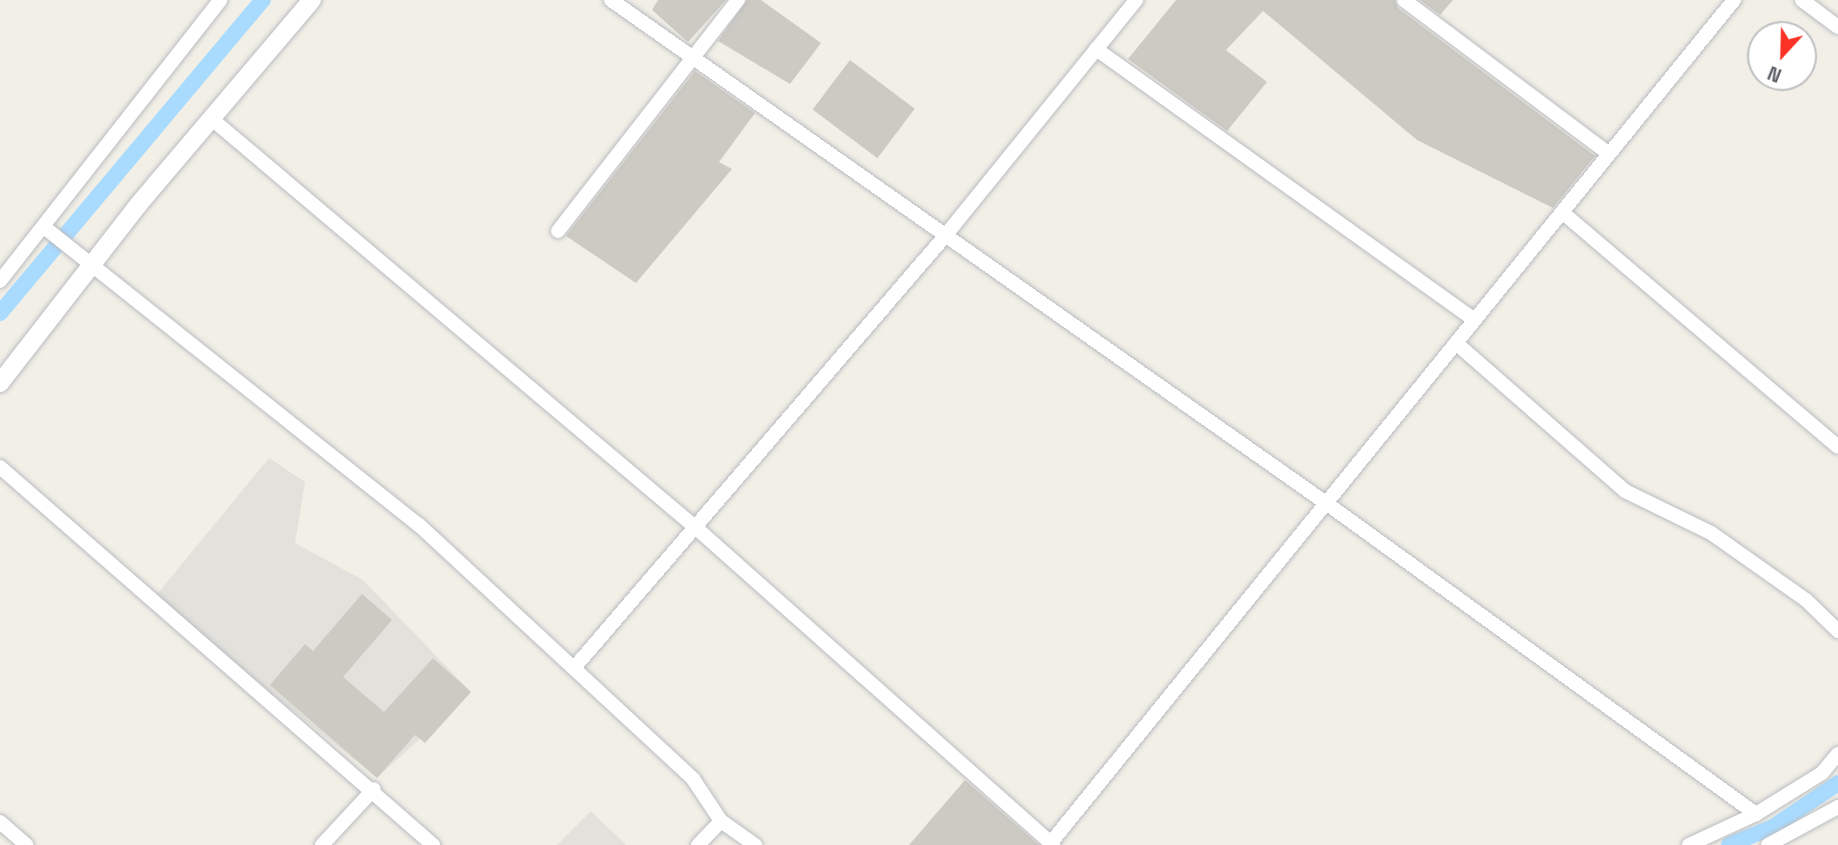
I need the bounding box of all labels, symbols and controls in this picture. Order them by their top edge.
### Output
north arrow [1747,21,1817,91]
text: N [1764,60,1785,88]

